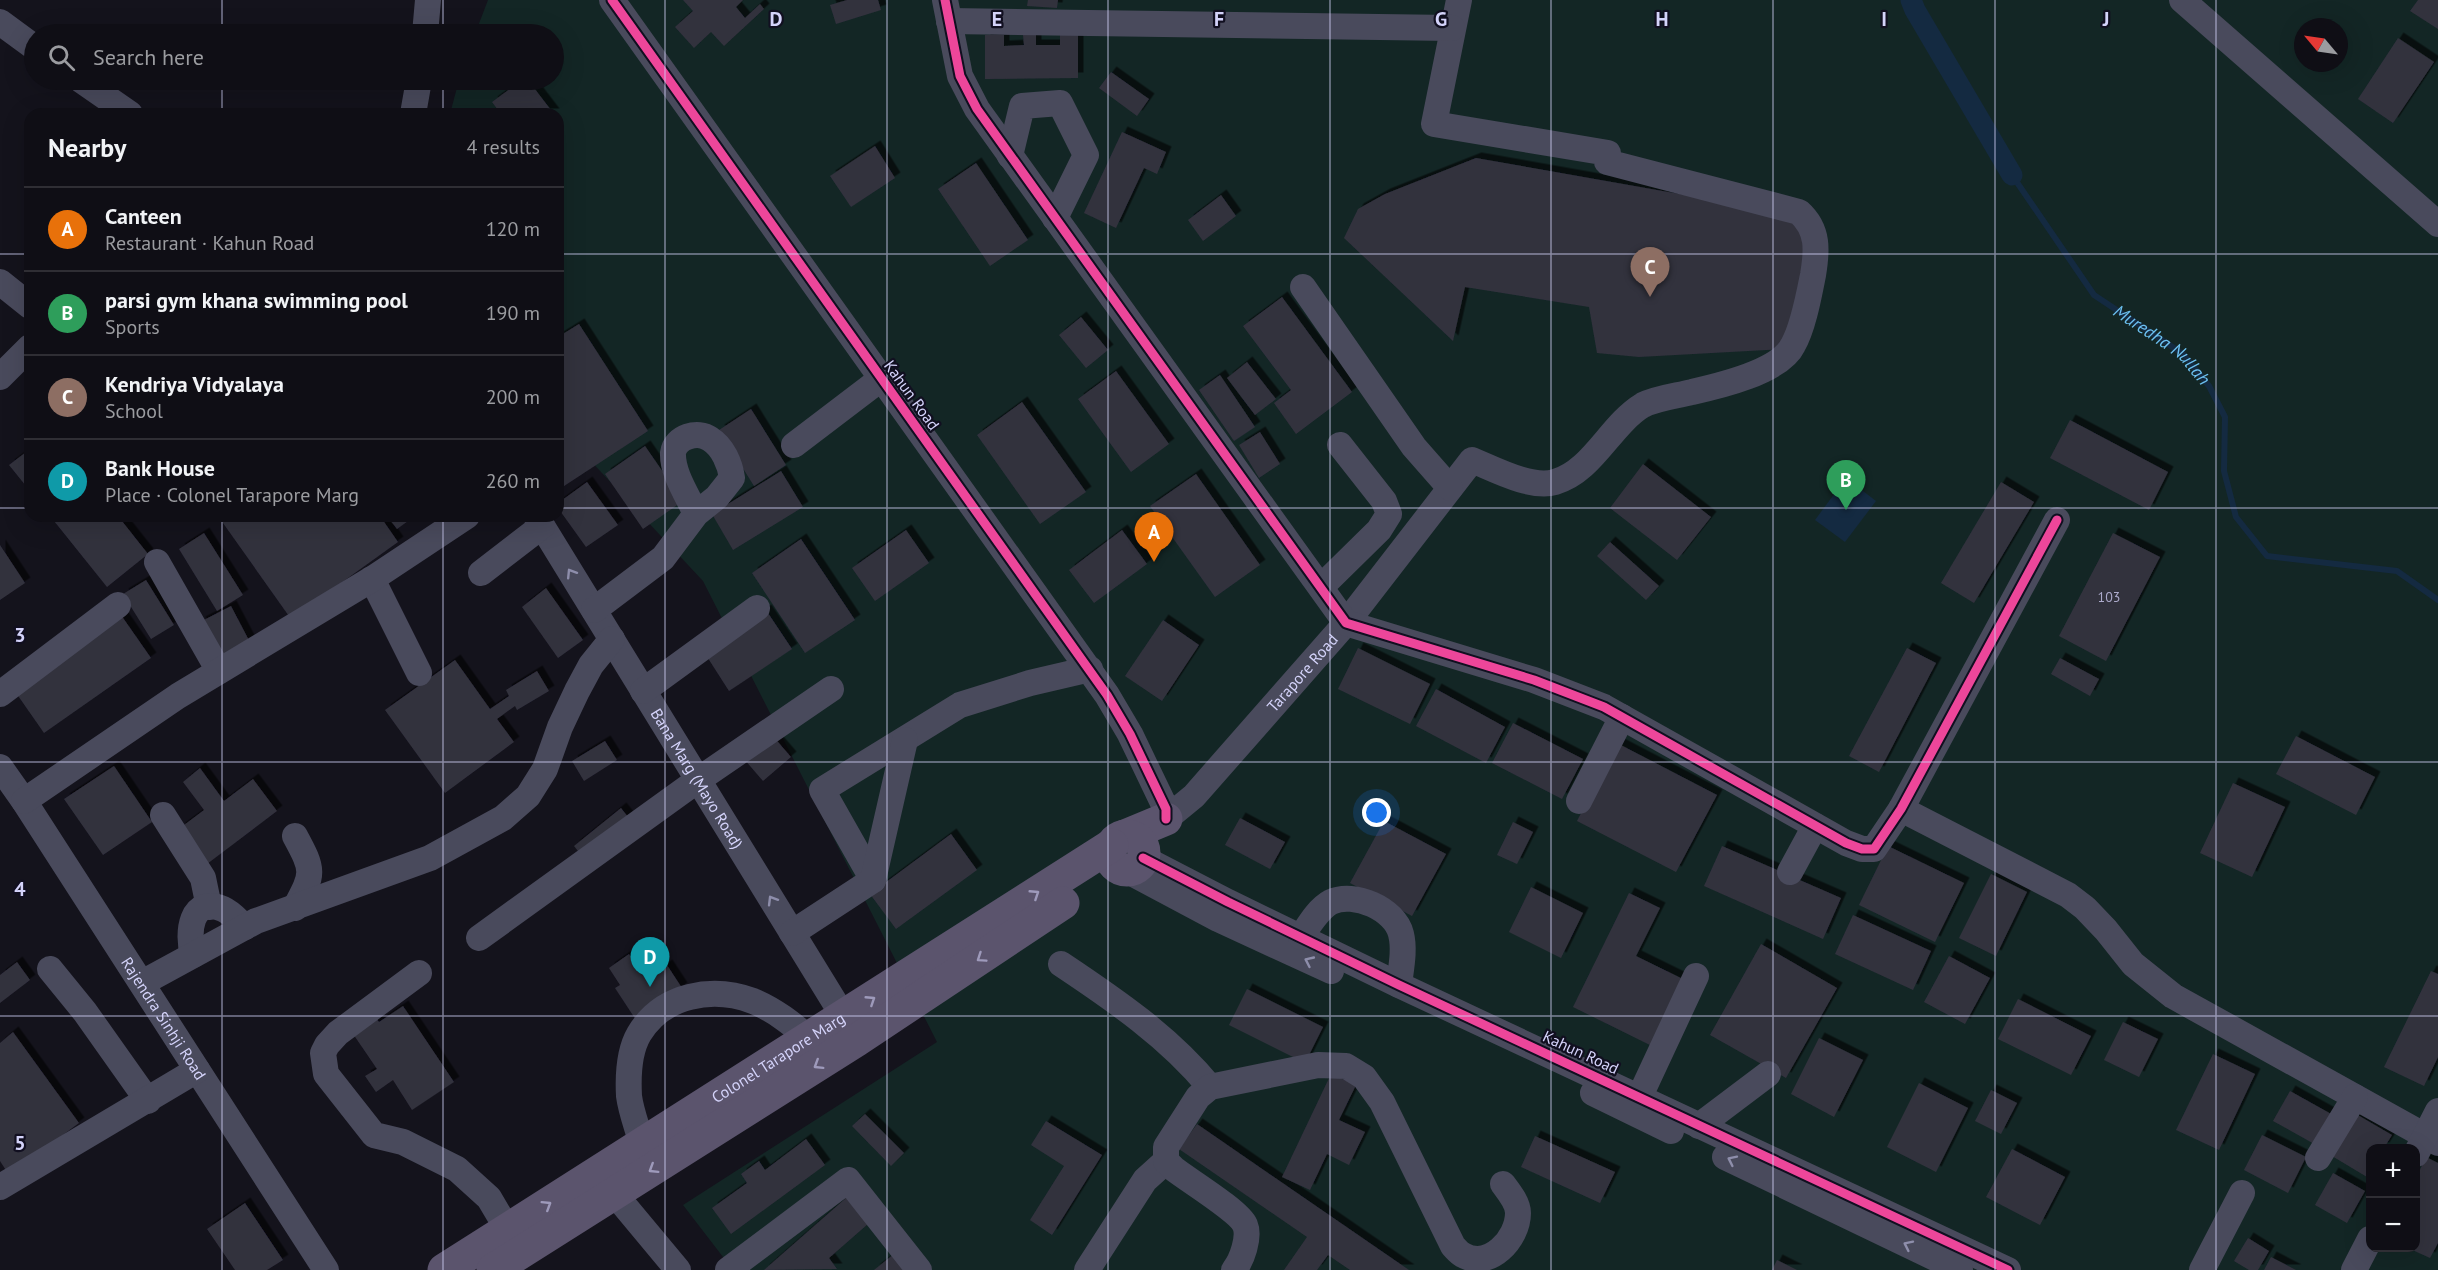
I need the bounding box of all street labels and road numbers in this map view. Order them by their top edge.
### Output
street label: Kahun Road [880,356,944,434]
street label: Tarapore Road [1263,630,1342,716]
street label: Bana Marg (Mayo Road) [647,705,748,852]
street label: Rajendra Sinhji Road [117,953,211,1083]
street label: Colonel Tarapore Marg [708,1008,848,1107]
street label: Kahun Road [1540,1026,1622,1078]

